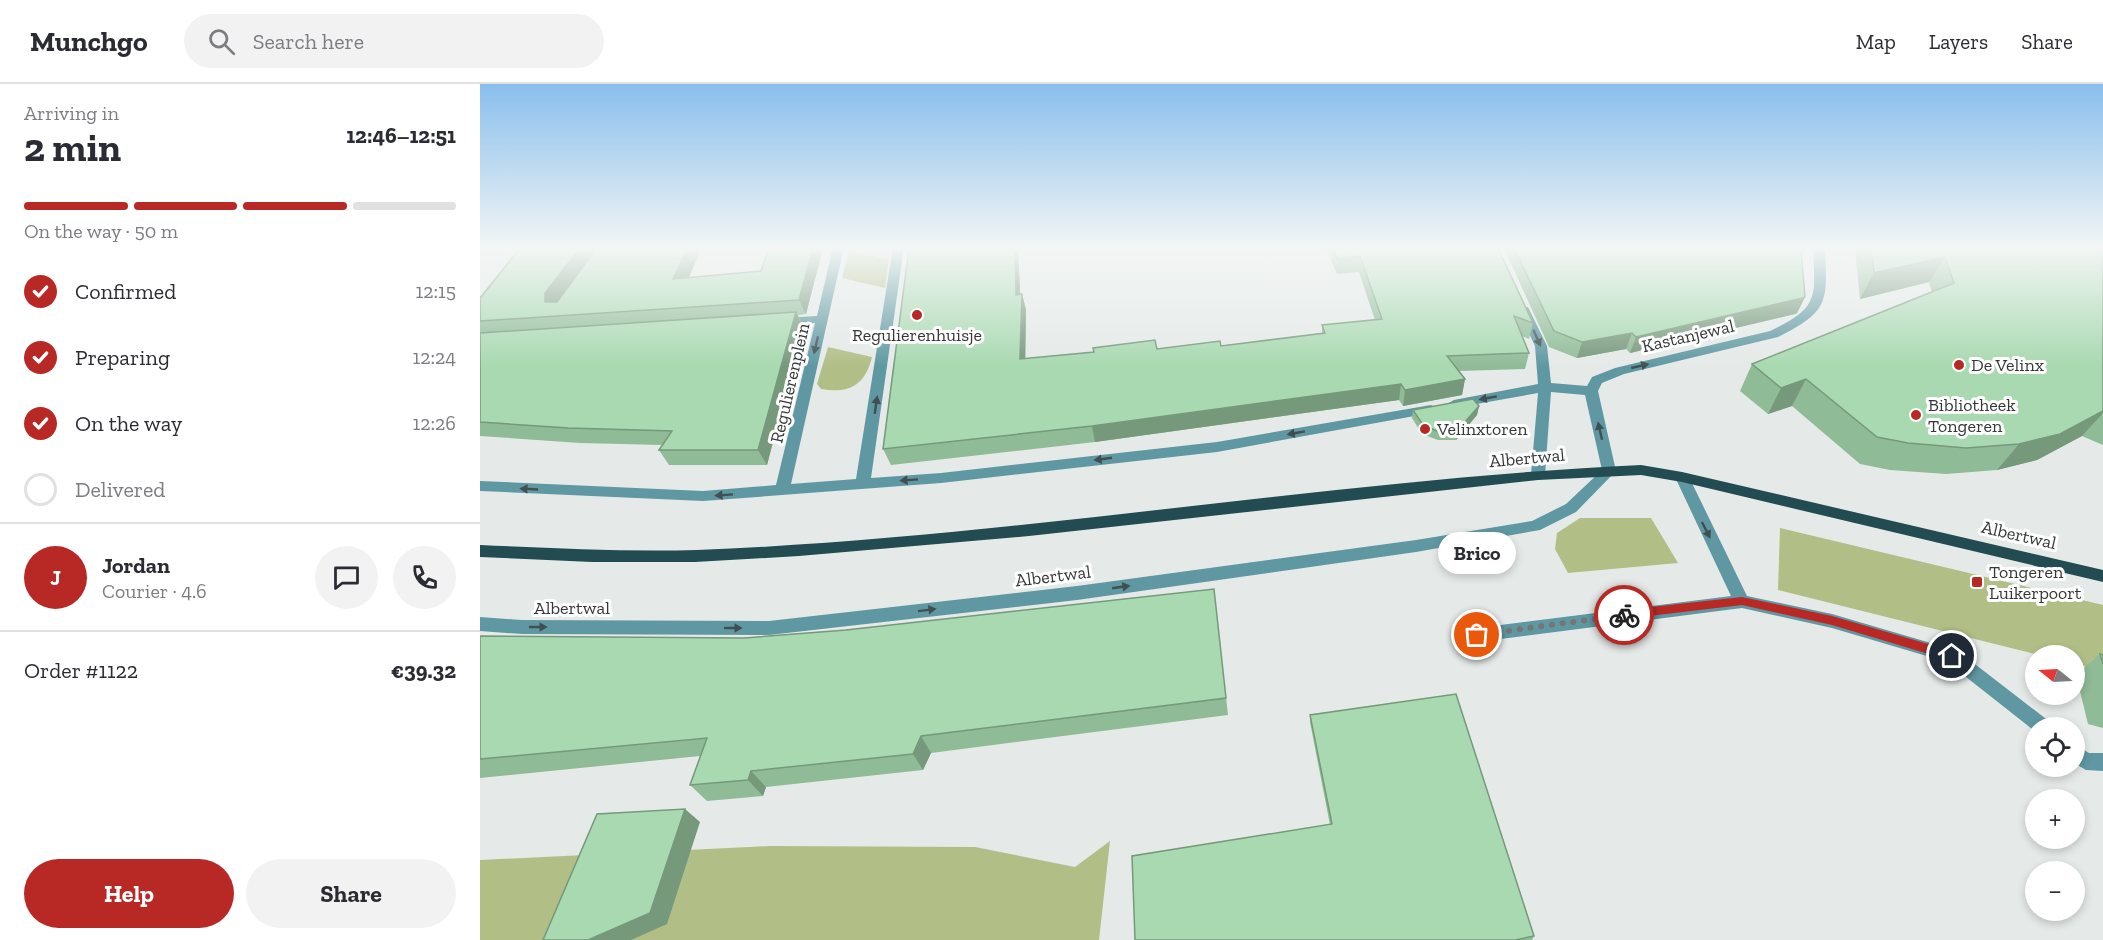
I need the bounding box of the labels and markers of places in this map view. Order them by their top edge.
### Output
marker: Regulierenhuisje [910,308,924,322]
place label: Regulierenhuisje [852,324,982,346]
place label: De Velinx [1971,354,2044,376]
marker: De Velinx [1952,358,1966,372]
place label: Bibliotheek Tongeren [1928,394,2016,437]
marker: Bibliotheek Tongeren [1909,408,1923,422]
place label: Velinxtoren [1436,418,1528,440]
marker: Velinxtoren [1418,422,1432,436]
callout: Brico [1438,533,1516,575]
place label: Tongeren Luikerpoort [1989,561,2082,604]
marker: Tongeren Luikerpoort [1970,575,1984,589]
pin [1451,609,1502,660]
pin [1926,630,1977,681]

